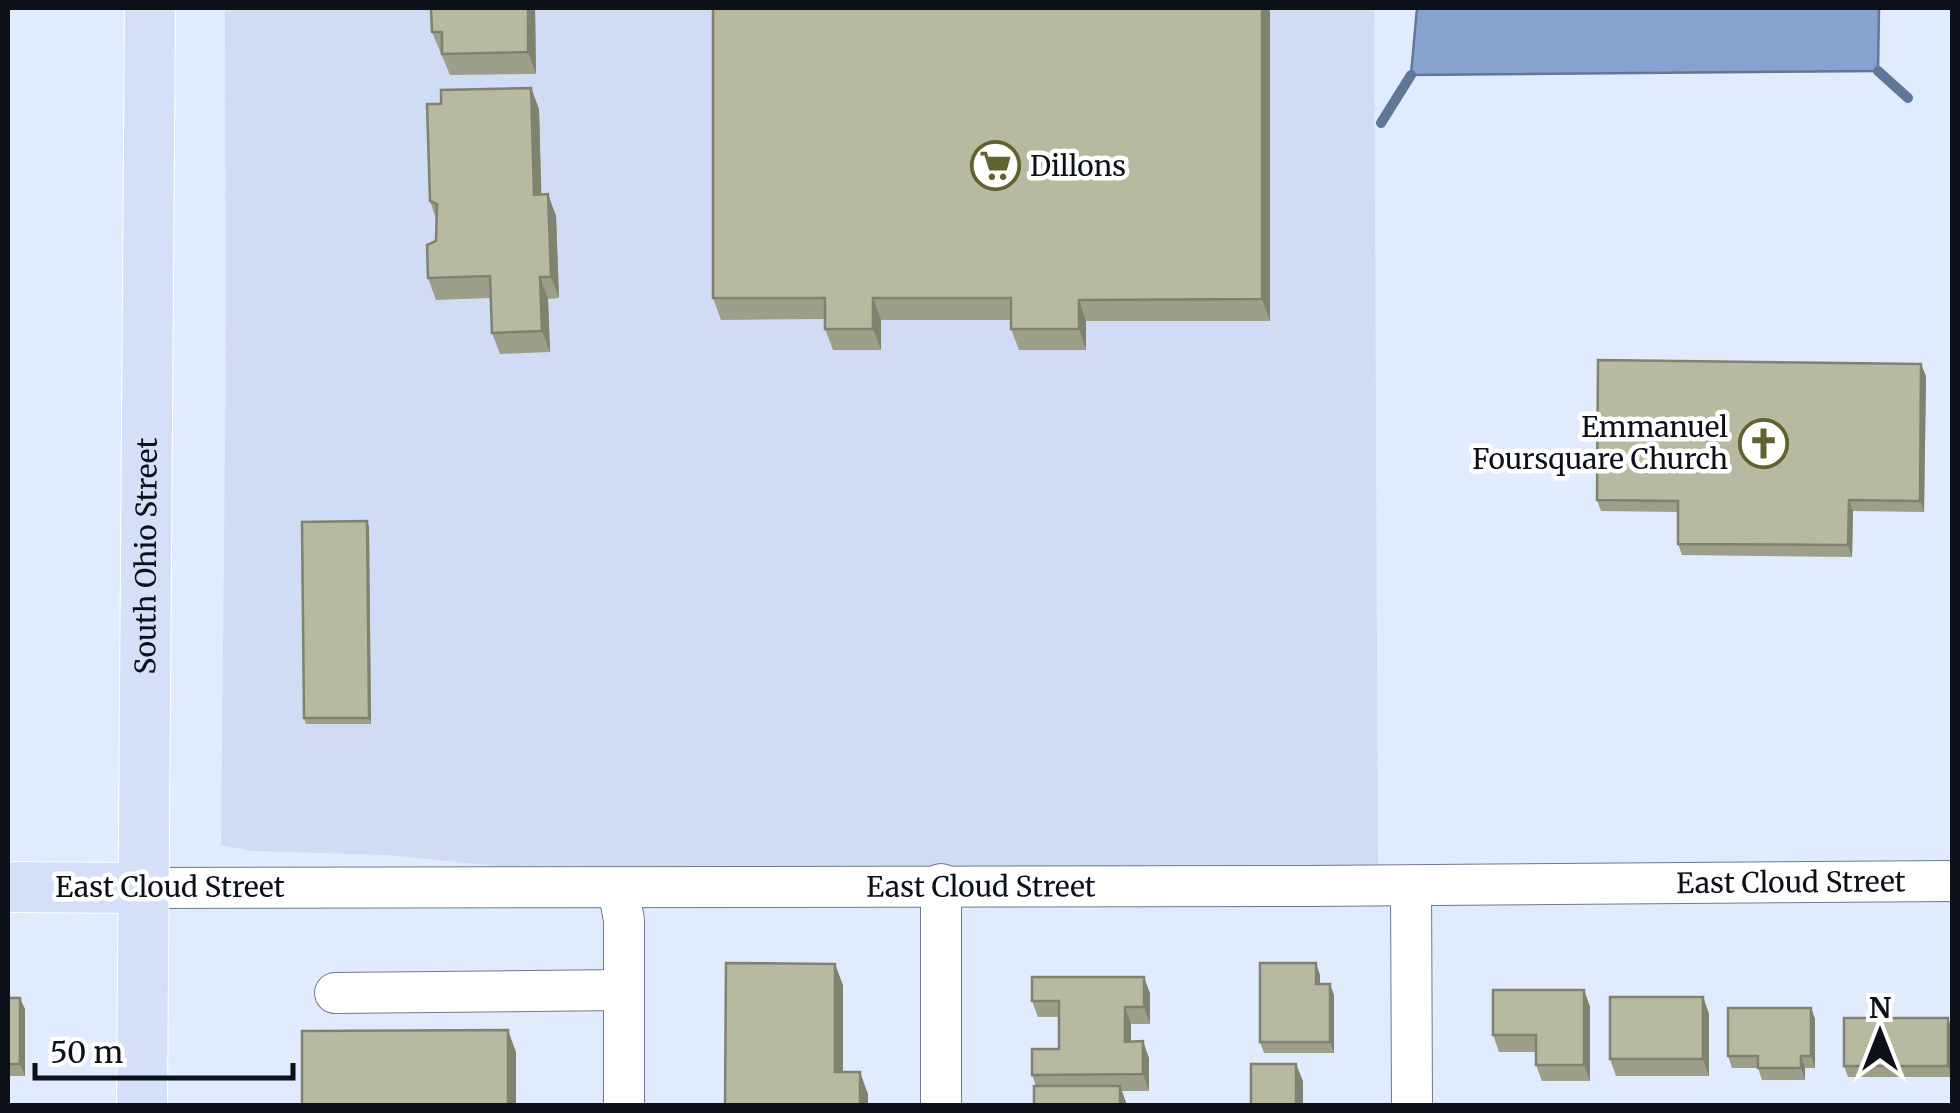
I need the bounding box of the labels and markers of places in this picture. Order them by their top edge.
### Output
supermarket icon: Dillons [969,140,1021,192]
place label: Dillons [1030,148,1126,184]
place label: Emmanuel Foursquare Church [1472,409,1728,477]
church icon: Emmanuel Foursquare Church [1737,417,1789,469]

